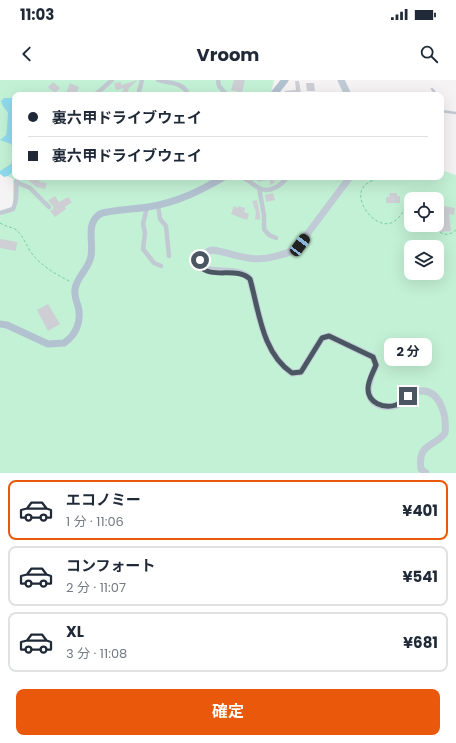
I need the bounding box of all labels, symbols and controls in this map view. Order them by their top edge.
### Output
text: 11:03 [20,4,54,25]
text: Vroom [197,42,259,67]
icon: back [16,43,38,65]
icon: search [418,43,440,65]
text: 裏六甲ドライブウェイ [52,107,202,128]
text: 裏六甲ドライブウェイ [52,145,202,166]
map controls [404,192,444,280]
button: locate [404,192,444,232]
car [288,232,312,258]
button: layers [404,240,444,280]
route start [191,251,209,269]
callout: 2 分 [384,338,432,366]
text: 2 分 [396,342,420,361]
route end [399,387,417,405]
text: エコノミー [66,489,141,510]
icon: car [18,492,54,528]
text: ¥401 [402,500,438,521]
text: 1 分 · 11:06 [66,512,124,531]
text: コンフォート [66,555,156,576]
icon: car [18,558,54,594]
text: ¥541 [402,566,438,587]
text: 2 分 · 11:07 [66,578,126,597]
text: XL [66,621,84,642]
icon: car [18,624,54,660]
text: ¥681 [403,632,438,653]
text: 3 分 · 11:08 [66,644,127,663]
button: 確定 [16,689,440,735]

